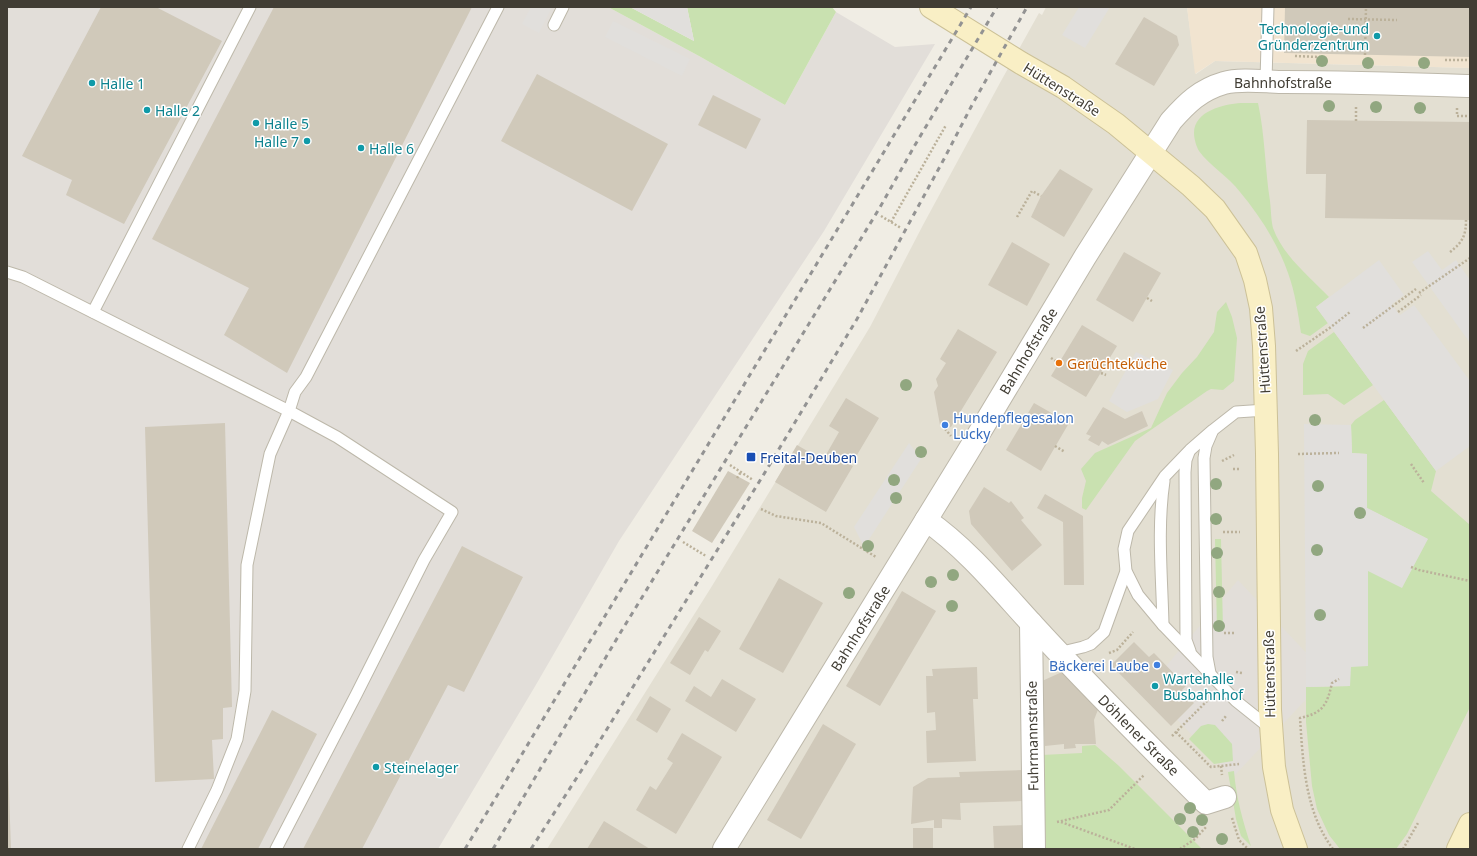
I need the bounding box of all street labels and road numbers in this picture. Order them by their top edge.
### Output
street label: Hüttenstraße [1020,58,1104,120]
street label: Bahnhofstraße [1234,73,1332,92]
street label: Bahnhofstraße [995,304,1061,398]
street label: Hüttenstraße [1249,306,1275,394]
street label: Bahnhofstraße [826,581,894,675]
street label: Hüttenstraße [1259,630,1279,718]
street label: Fuhrmannstraße [1022,681,1042,791]
street label: Döhlener Straße [1094,690,1184,780]

